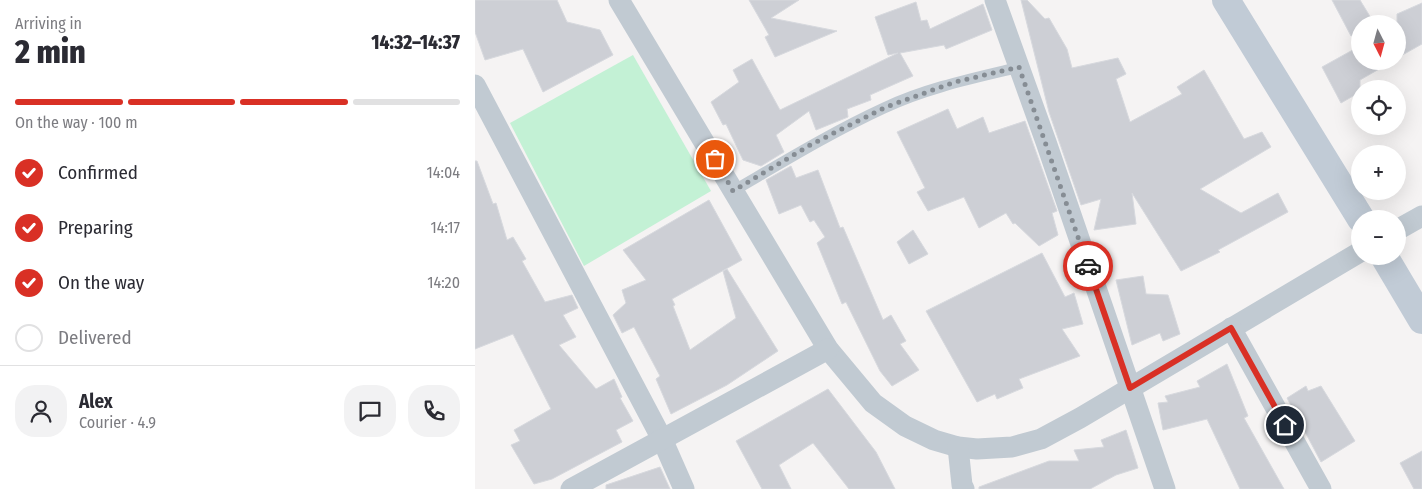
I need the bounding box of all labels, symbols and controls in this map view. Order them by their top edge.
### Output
text: Arriving in [15,14,82,33]
north arrow [1351,15,1406,70]
map controls [1351,15,1406,265]
text: 14:32–14:37 [371,31,460,54]
text: 2 min [15,33,86,71]
button: locate [1351,80,1406,135]
text: On the way · 100 m [15,113,137,132]
pin [694,138,736,180]
icon: bag [701,145,729,173]
button: + [1351,145,1406,200]
icon: check [15,159,43,187]
text: Confirmed [58,161,138,184]
text: 14:04 [427,163,460,182]
button: − [1351,210,1406,265]
icon: check [15,214,43,242]
text: Preparing [58,216,133,239]
text: 14:17 [431,218,460,237]
courier [1063,241,1113,291]
icon: car [1074,252,1102,280]
icon: check [15,269,43,297]
text: On the way [58,271,144,294]
text: 14:20 [427,273,460,292]
text: Delivered [58,326,132,349]
button: person [15,385,67,437]
button: chat [344,385,396,437]
button: phone [408,385,460,437]
text: Alex [79,390,113,413]
pin [1264,404,1306,446]
icon: home [1271,411,1299,439]
text: Courier · 4.9 [79,413,156,432]

